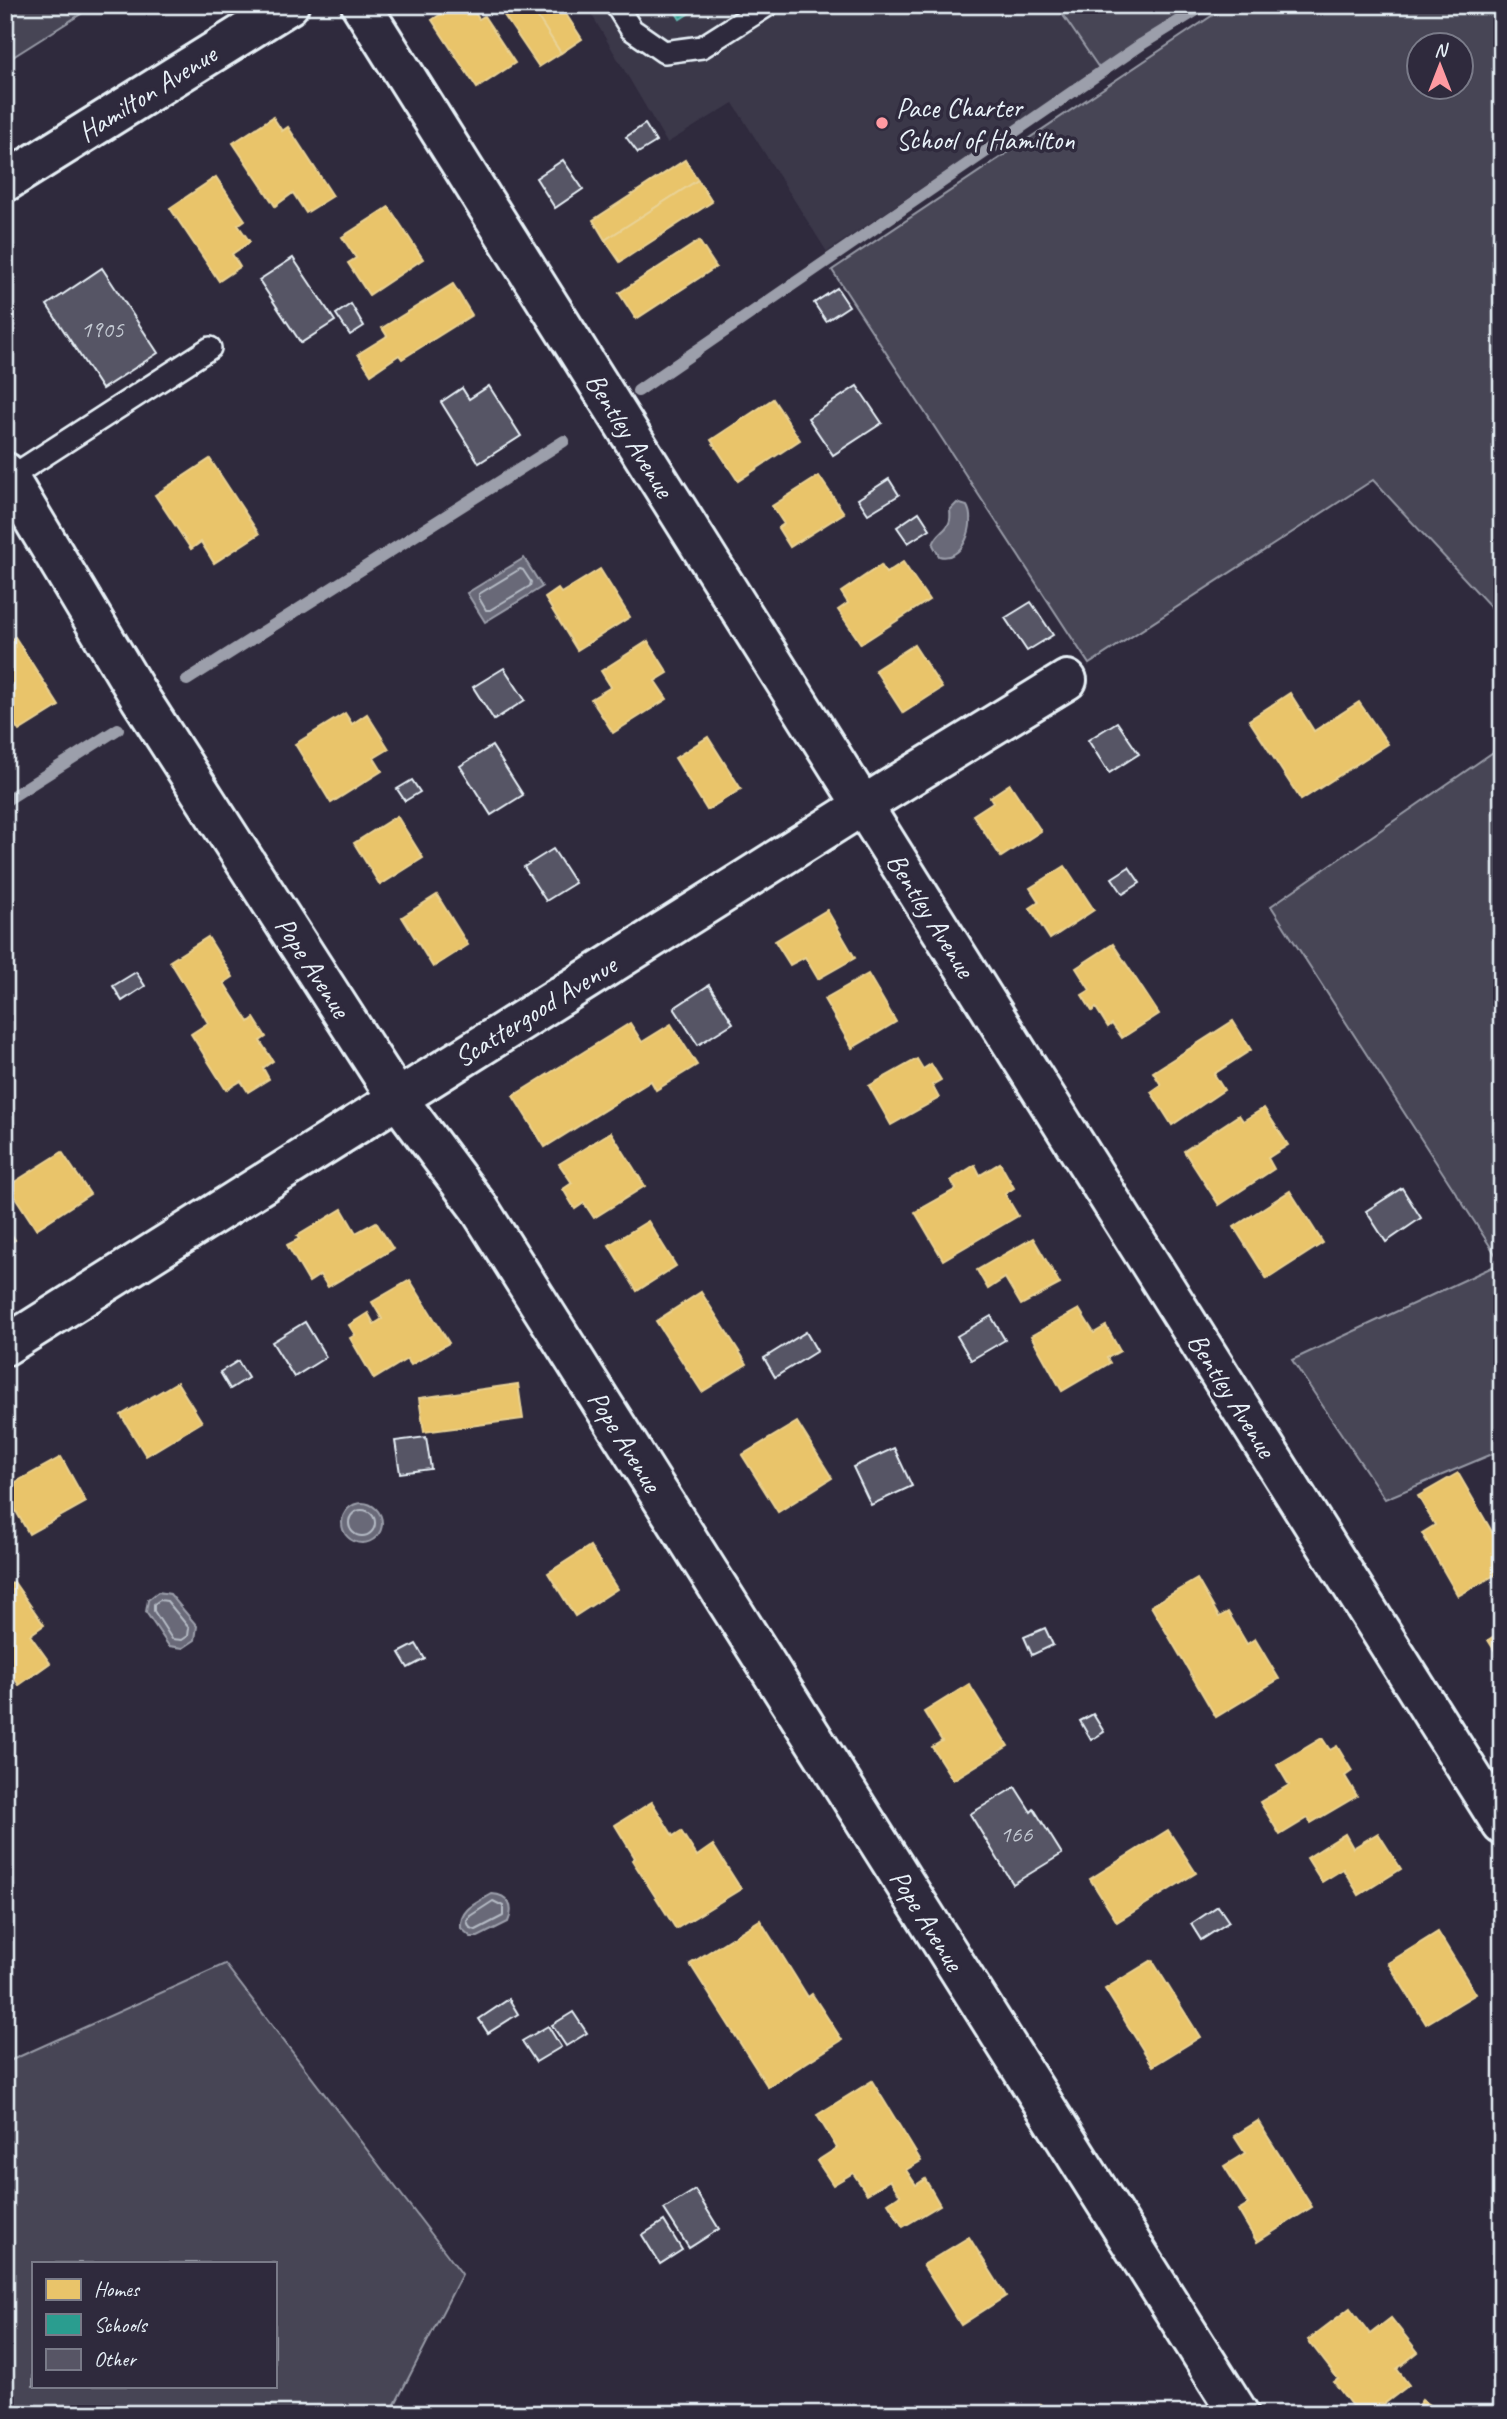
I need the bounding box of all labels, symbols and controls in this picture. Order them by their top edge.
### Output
north arrow [1406,32,1476,102]
street label: Hamilton Avenue [71,36,224,149]
text: N [1434,38,1449,62]
place label: Pace Charter School of Hamilton [896,90,1075,157]
marker: Pace Charter School of Hamilton [874,115,890,131]
house number: 1905 [80,314,125,344]
street label: Bentley Avenue [578,366,683,505]
street label: Bentley Avenue [879,846,984,985]
street label: Pope Avenue [268,910,359,1025]
street label: Scattergood Avenue [447,946,624,1075]
street label: Bentley Avenue [1180,1326,1285,1465]
street label: Pope Avenue [580,1384,671,1500]
house number: 166 [1000,1819,1033,1849]
street label: Pope Avenue [882,1863,973,1979]
legend [32,2262,276,2388]
text: Homes [94,2276,141,2302]
text: Schools [94,2312,148,2338]
text: Other [94,2346,137,2372]

